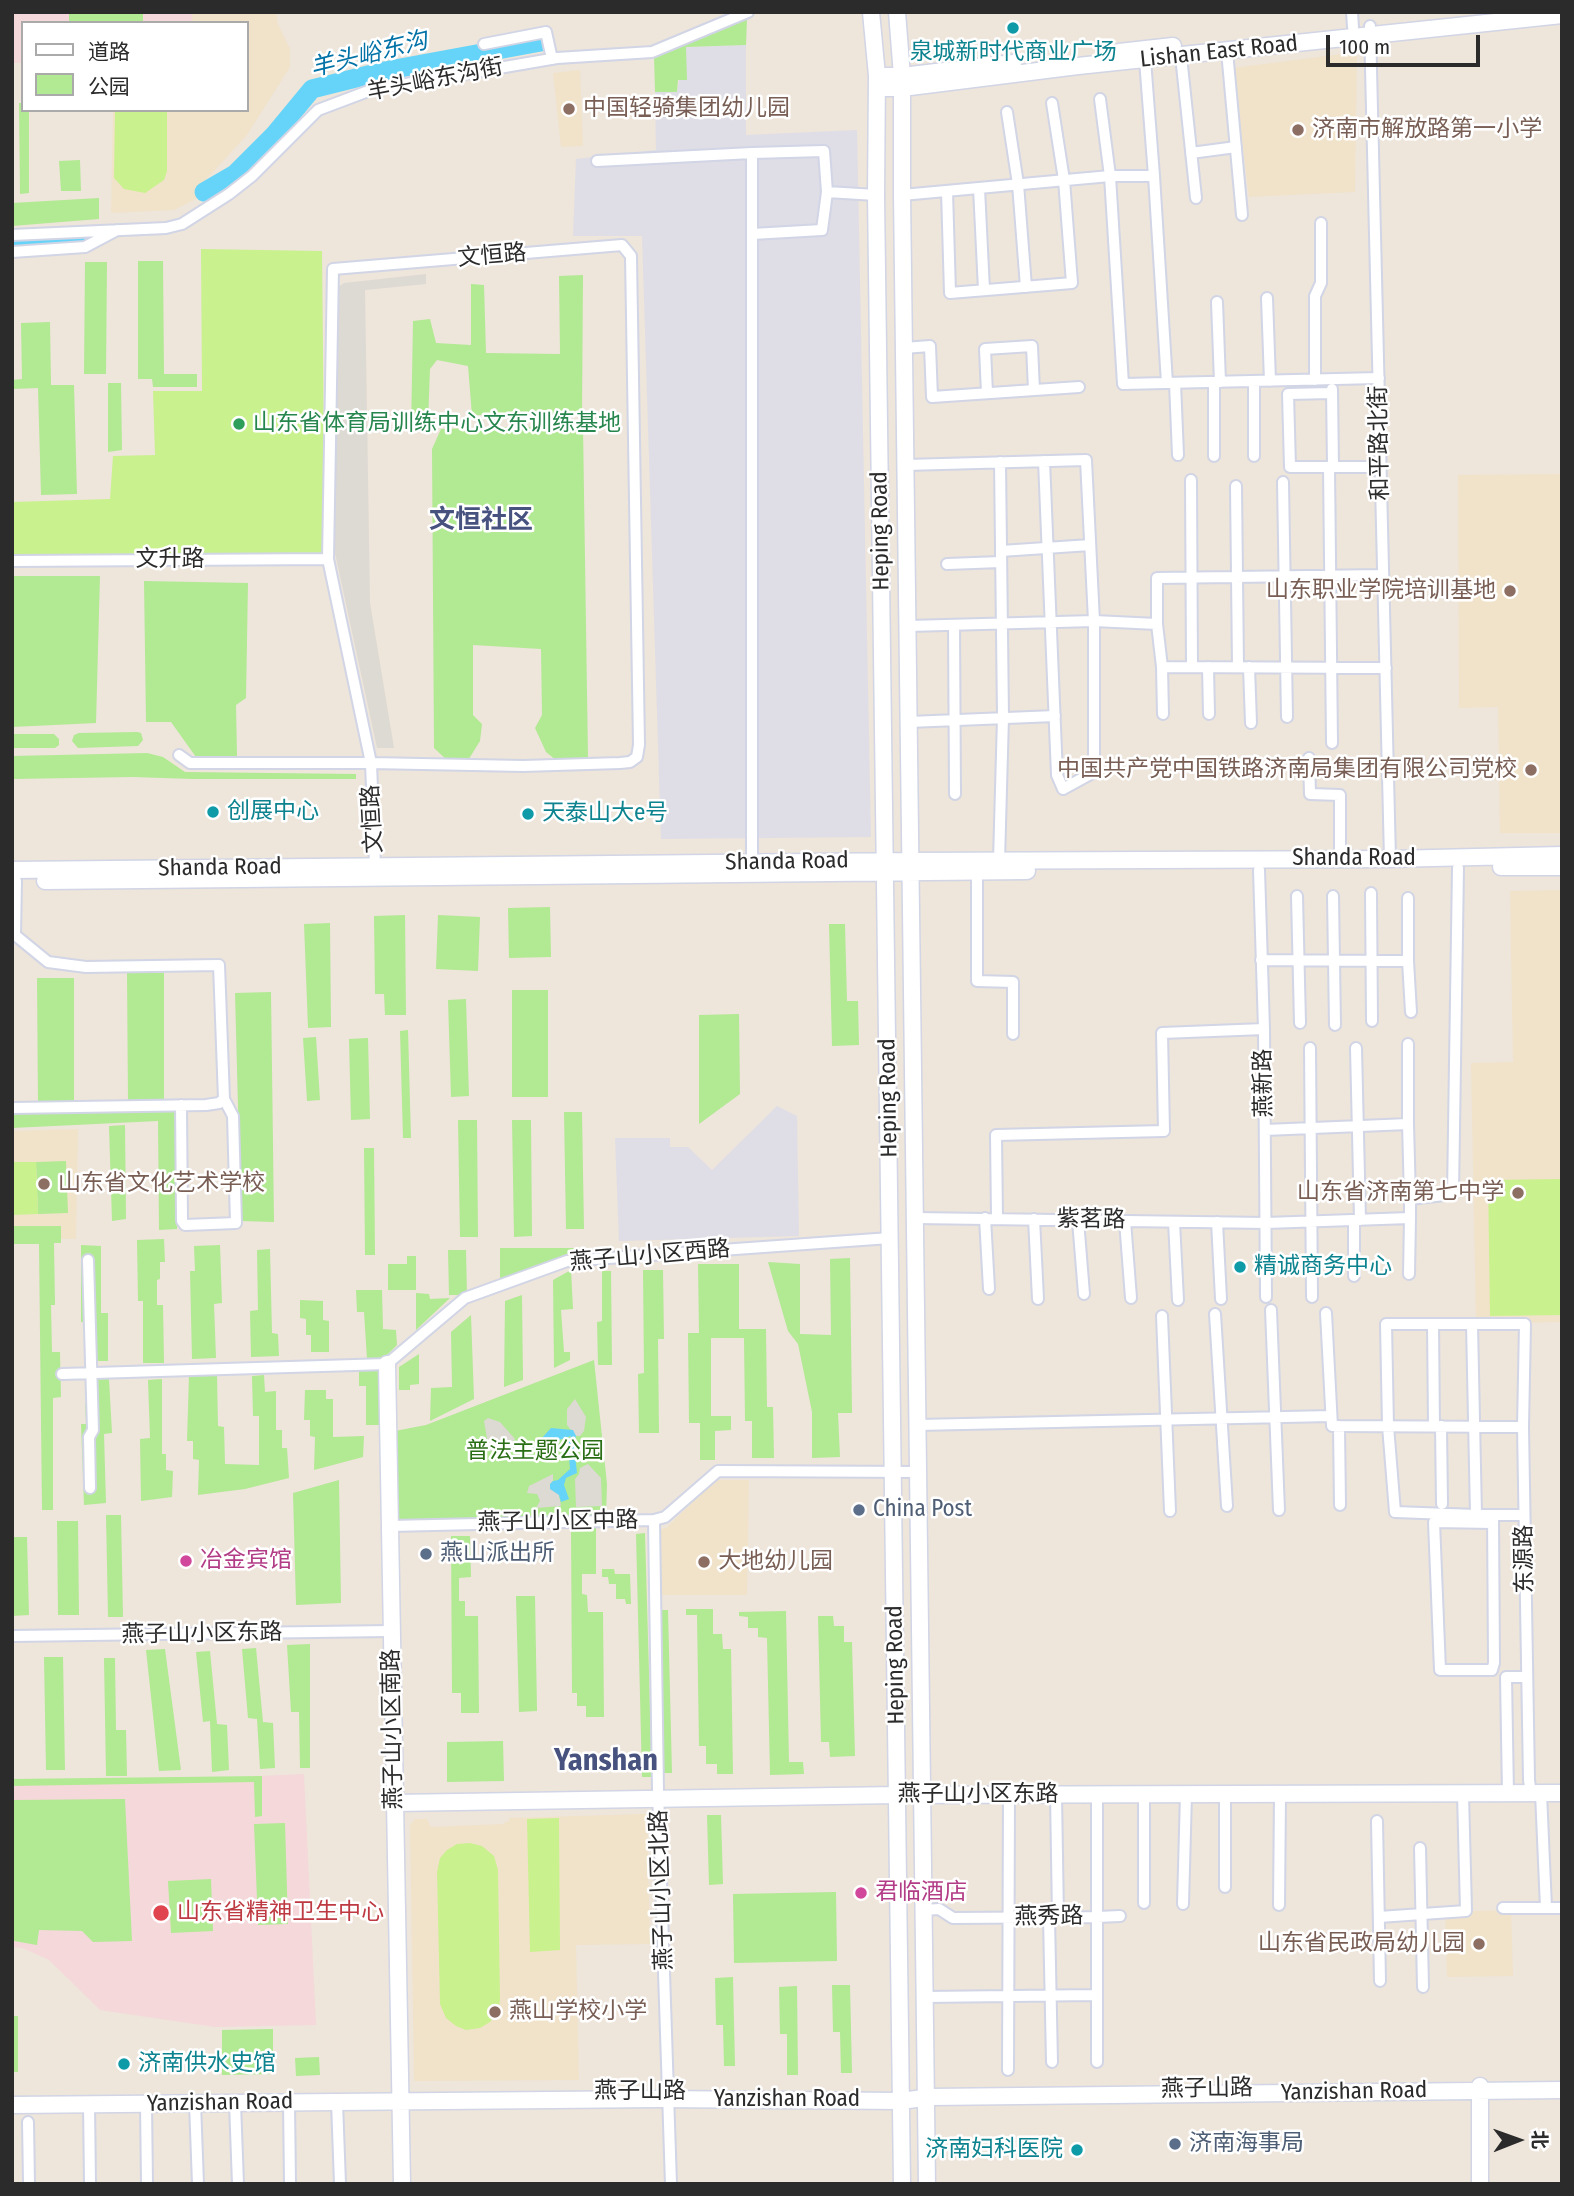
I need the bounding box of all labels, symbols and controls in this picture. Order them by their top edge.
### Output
marker: 泉城新时代商业广场 [1005,20,1021,36]
legend [21,21,248,112]
scale bar [1329,21,1483,65]
water label: 羊头峪东沟 [307,27,431,83]
street label: Lishan East Road [1139,30,1299,74]
text: 100 m [1339,34,1390,60]
text: 道路 [88,39,130,65]
place label: 泉城新时代商业广场 [910,39,1116,67]
street label: 羊头峪东沟街 [365,53,505,107]
text: 公园 [88,74,130,100]
place label: 中国轻骑集团幼儿园 [583,95,790,123]
marker: 中国轻骑集团幼儿园 [561,101,577,117]
place label: 济南市解放路第一小学 [1312,116,1542,144]
marker: 济南市解放路第一小学 [1290,122,1306,138]
street label: 文恒路 [456,239,528,273]
street label: 和平路北街 [1365,385,1395,501]
place label: 山东省体育局训练中心文东训练基地 [253,410,621,438]
marker: 山东省体育局训练中心文东训练基地 [231,416,247,432]
street label: Heping Road [866,471,896,591]
district label: 文恒社区 [429,505,533,537]
street label: 文升路 [136,546,204,574]
place label: 山东职业学院培训基地 [1266,577,1496,605]
marker: 山东职业学院培训基地 [1502,583,1518,599]
place label: 中国共产党中国铁路济南局集团有限公司党校 [1057,756,1517,784]
marker: 中国共产党中国铁路济南局集团有限公司党校 [1523,762,1539,778]
street label: 文恒路 [357,784,389,854]
place label: 创展中心 [227,798,319,826]
place label: 天泰山大e号 [542,800,668,828]
marker: 创展中心 [205,804,221,820]
marker: 天泰山大e号 [520,806,536,822]
street label: Shanda Road [1292,845,1416,873]
street label: Shanda Road [725,847,849,877]
street label: Shanda Road [158,853,282,883]
street label: Heping Road [874,1038,904,1158]
street label: 燕新路 [1250,1048,1278,1118]
place label: 山东省文化艺术学校 [58,1170,265,1198]
marker: 山东省文化艺术学校 [36,1176,52,1192]
place label: 山东省济南第七中学 [1297,1179,1504,1207]
marker: 山东省济南第七中学 [1510,1185,1526,1201]
street label: 紫茗路 [1056,1206,1126,1234]
street label: 燕子山小区西路 [569,1235,731,1277]
place label: 精诚商务中心 [1254,1253,1392,1281]
marker: 精诚商务中心 [1232,1259,1248,1275]
park label: 普法主题公园 [466,1438,604,1466]
place label: China Post [873,1496,972,1524]
marker: China Post [851,1502,867,1518]
street label: 燕子山小区中路 [477,1507,639,1537]
street label: 东源路 [1511,1524,1539,1594]
place label: 燕山派出所 [440,1540,555,1568]
marker: 燕山派出所 [418,1546,434,1562]
place label: 冶金宾馆 [200,1547,292,1575]
place label: 大地幼儿园 [718,1548,833,1576]
marker: 冶金宾馆 [178,1553,194,1569]
marker: 大地幼儿园 [696,1554,712,1570]
street label: Heping Road [881,1605,911,1725]
street label: 燕子山小区东路 [121,1619,283,1649]
street label: 燕子山小区南路 [378,1648,408,1810]
district label: Yanshan [554,1744,658,1780]
street label: 燕子山小区东路 [898,1781,1058,1809]
street label: 燕子山小区北路 [645,1809,679,1971]
place label: 君临酒店 [875,1879,967,1907]
marker: 君临酒店 [853,1885,869,1901]
place label: 山东省精神卫生中心 [177,1899,384,1927]
marker: 山东省精神卫生中心 [151,1903,171,1923]
street label: 燕秀路 [1014,1903,1084,1931]
place label: 山东省民政局幼儿园 [1258,1930,1465,1958]
marker: 山东省民政局幼儿园 [1471,1936,1487,1952]
place label: 燕山学校小学 [509,1998,647,2026]
marker: 燕山学校小学 [487,2004,503,2020]
place label: 济南供水史馆 [138,2050,276,2078]
marker: 济南供水史馆 [116,2056,132,2072]
street label: 燕子山路 [1161,2074,1253,2104]
street label: Yanzishan Road [1281,2077,1427,2107]
street label: 燕子山路 [594,2078,686,2106]
street label: Yanzishan Road [714,2086,860,2114]
street label: Yanzishan Road [147,2088,293,2118]
north arrow [1483,2105,1553,2175]
place label: 济南海事局 [1189,2130,1304,2158]
text: 北 [1528,2130,1551,2149]
place label: 济南妇科医院 [925,2136,1063,2164]
marker: 济南海事局 [1167,2136,1183,2152]
marker: 济南妇科医院 [1069,2142,1085,2158]

